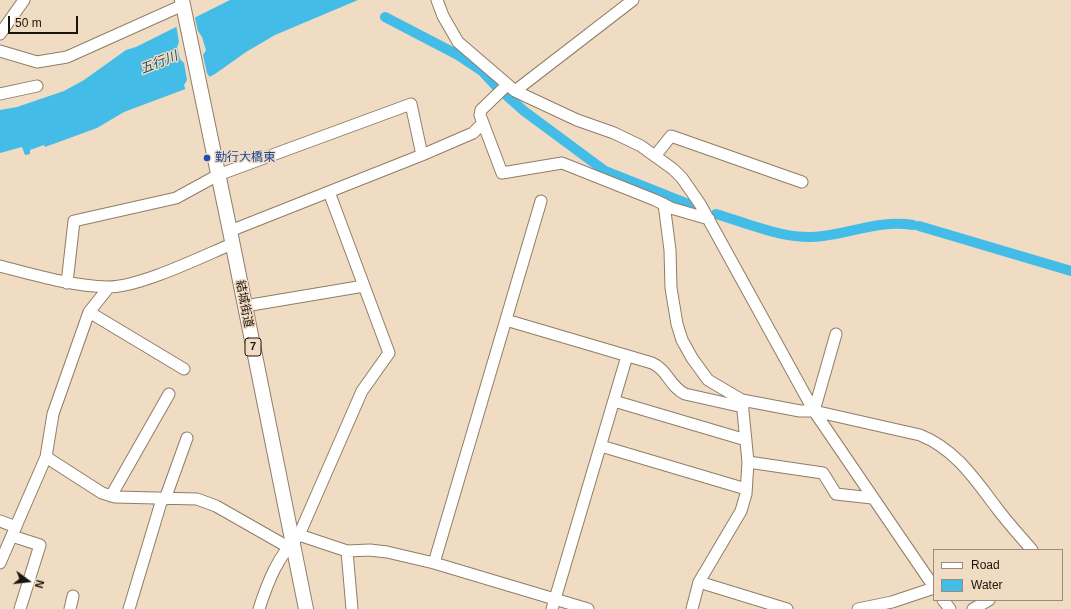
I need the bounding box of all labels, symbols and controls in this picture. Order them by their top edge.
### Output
scale bar [10,8,80,34]
text: 50 m [15,16,42,30]
water label: 五行川 [138,48,180,78]
place label: 勤行大橋東 [215,151,275,165]
marker: 勤行大橋東 [202,153,212,163]
street label: 結城街道 [232,279,256,329]
road number: 7 [245,338,261,356]
legend [933,549,1063,601]
text: Road [971,558,1000,572]
north arrow [8,561,48,601]
text: Water [971,578,1003,592]
text: N [33,579,46,589]

